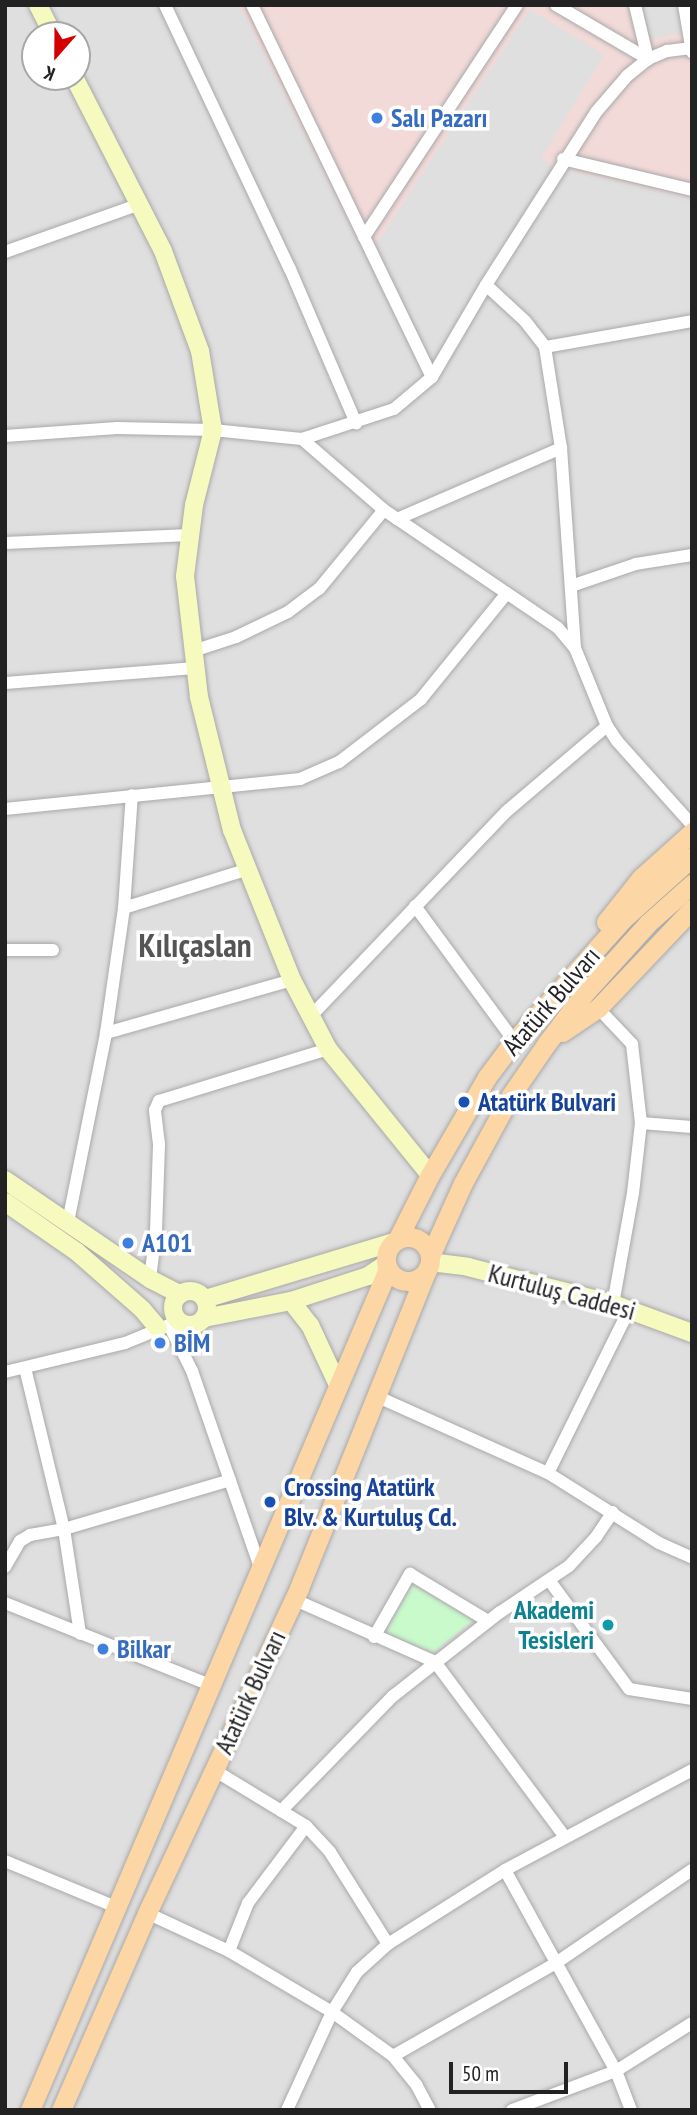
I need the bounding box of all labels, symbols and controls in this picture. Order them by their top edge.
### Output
north arrow [21,21,91,91]
text: K [40,61,58,87]
place label: Salı Pazarı [391,102,487,134]
marker: Salı Pazarı [369,110,385,126]
district label: Kılıçaslan [138,925,252,965]
street label: Atatürk Bulvarı [495,940,607,1062]
place label: Atatürk Bulvari [478,1086,617,1118]
marker: Atatürk Bulvari [456,1094,472,1110]
place label: A101 [142,1227,192,1259]
marker: A101 [120,1235,136,1251]
street label: Kurtuluş Caddesi [485,1257,639,1327]
place label: BİM [174,1327,210,1359]
marker: BİM [152,1335,168,1351]
place label: Crossing Atatürk Blv. & Kurtuluş Cd. [284,1471,459,1532]
marker: Crossing Atatürk Blv. & Kurtuluş Cd. [262,1494,278,1510]
place label: Akademi Tesisleri [514,1594,594,1656]
marker: Akademi Tesisleri [600,1617,616,1633]
street label: Atatürk Bulvarı [208,1625,292,1759]
place label: Bilkar [117,1633,171,1665]
marker: Bilkar [95,1641,111,1657]
scale bar [452,2048,571,2092]
text: 50 m [462,2060,499,2087]

